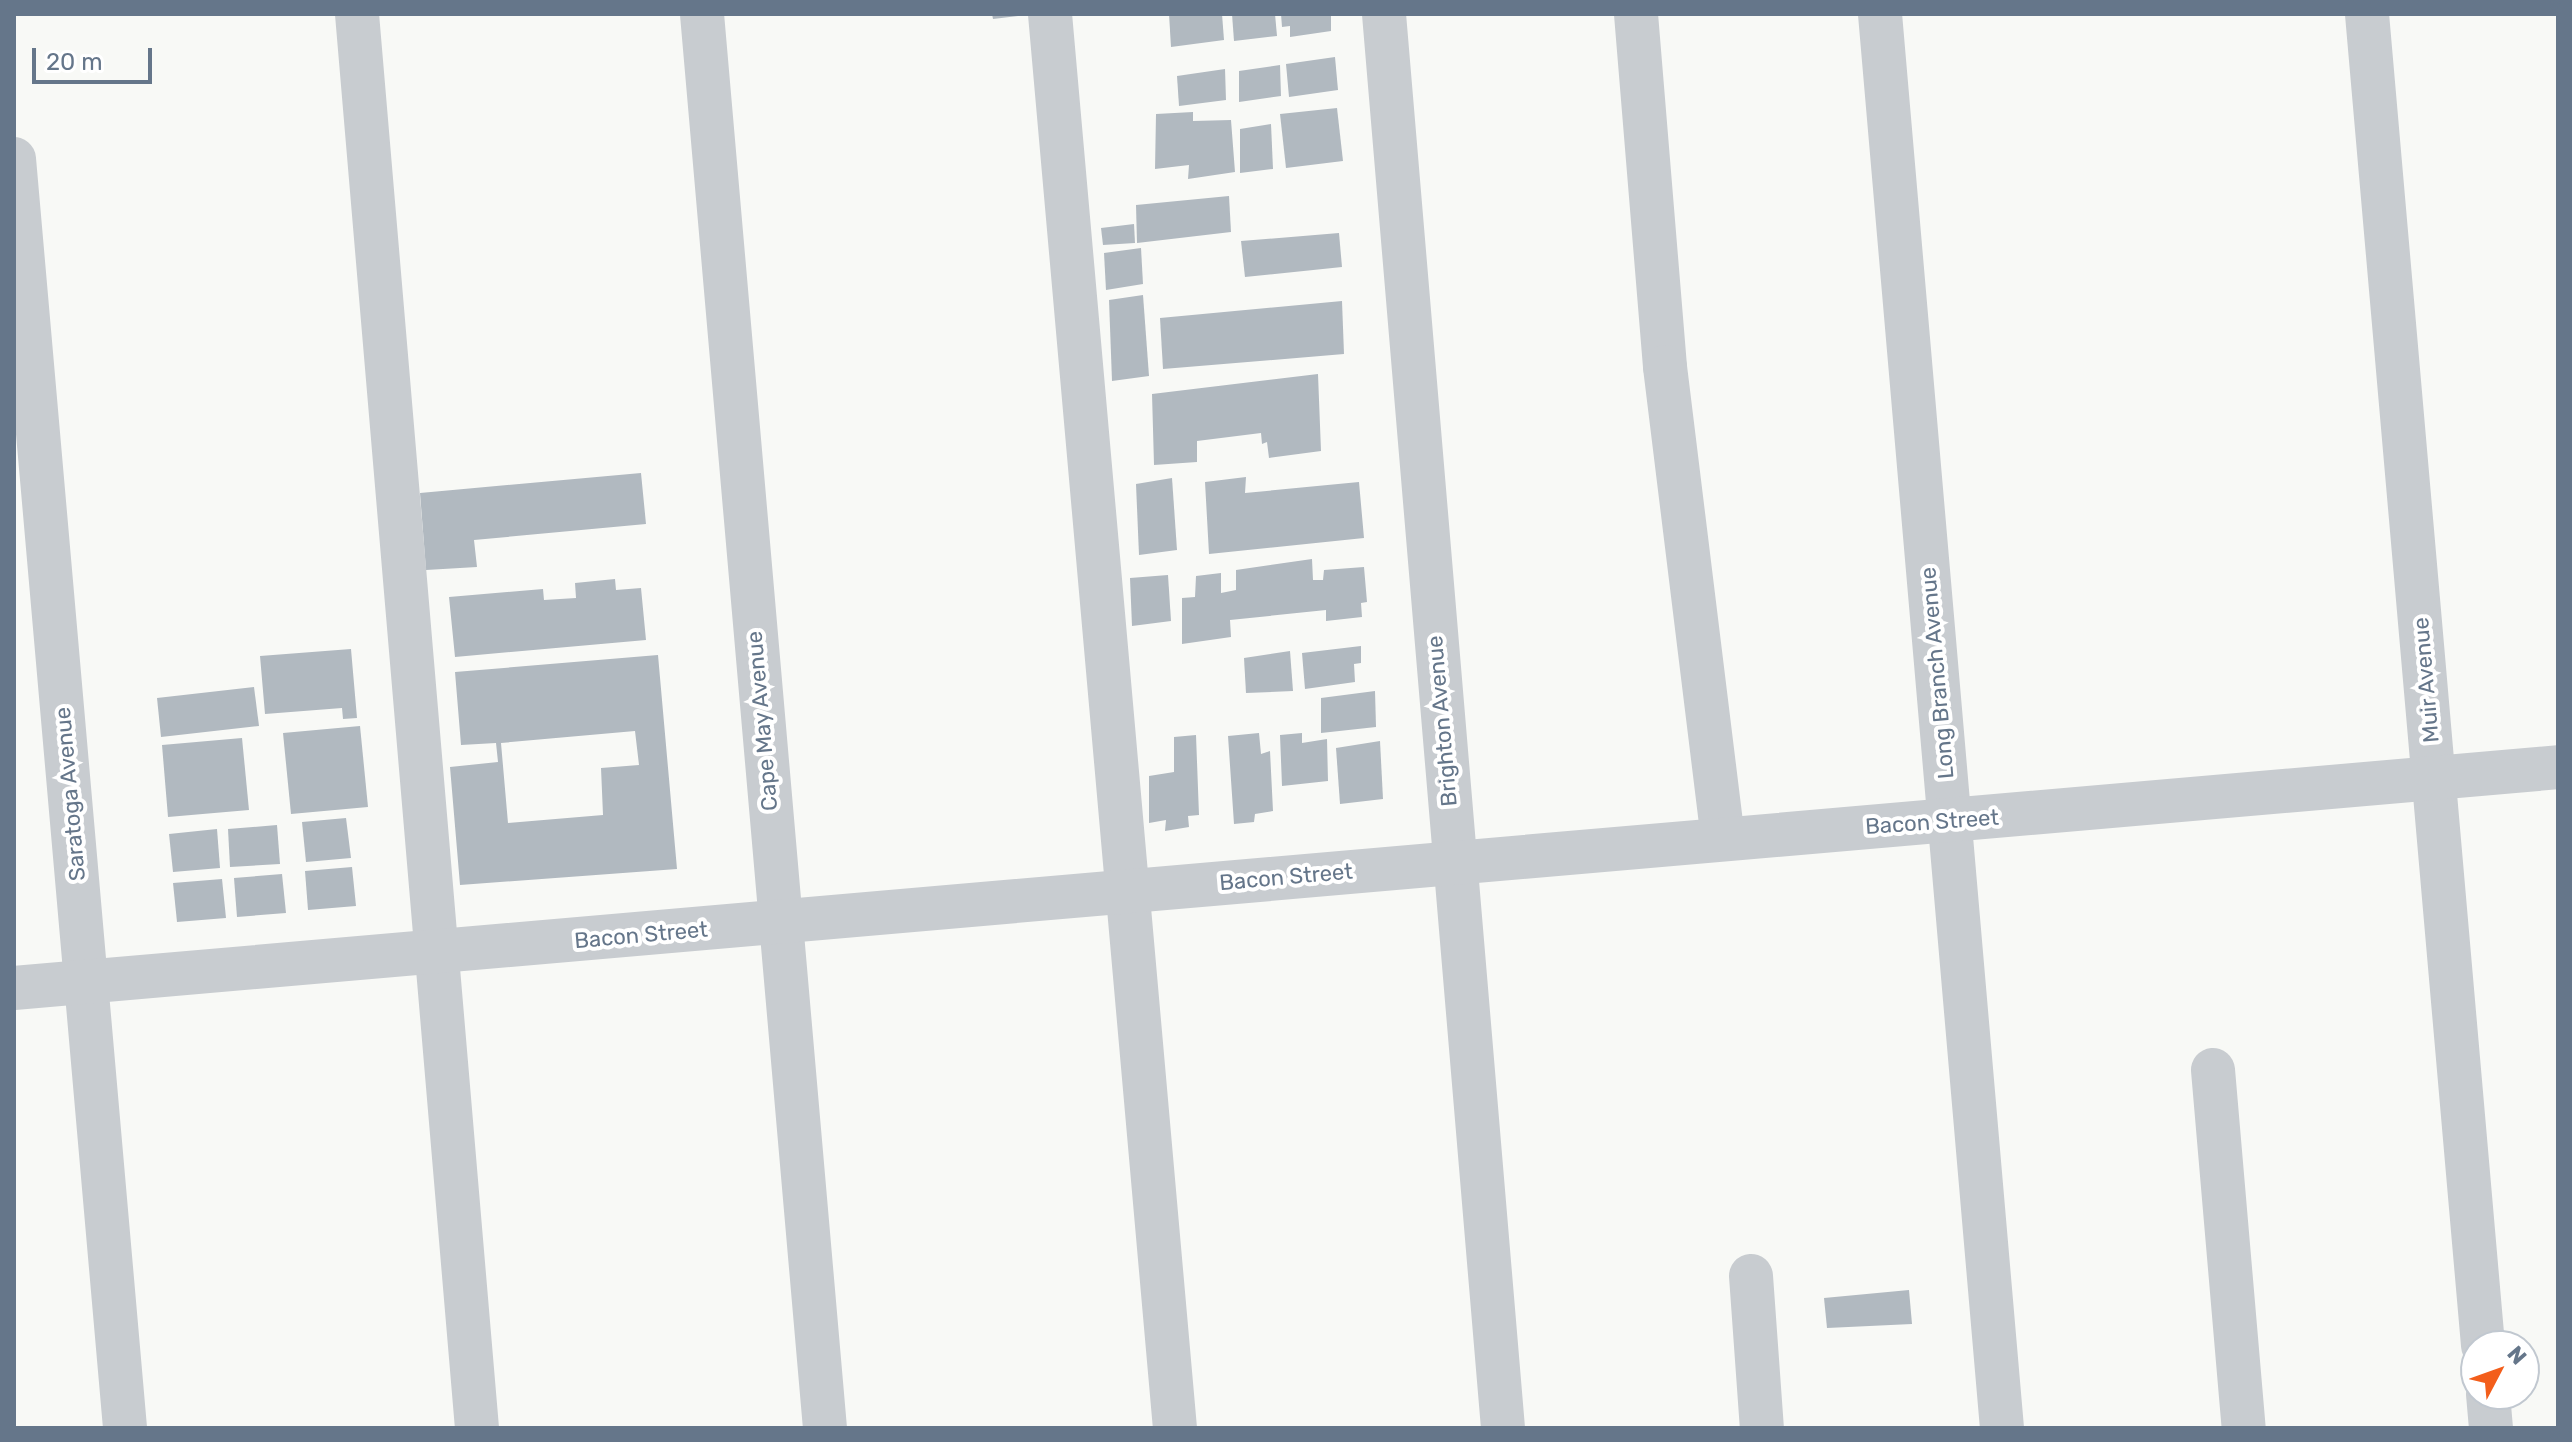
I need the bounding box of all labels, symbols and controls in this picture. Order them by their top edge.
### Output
scale bar [36,32,156,82]
text: 20 m [46,48,103,76]
street label: Long Branch Avenue [1915,566,1959,780]
street label: Muir Avenue [2407,616,2445,744]
street label: Cape May Avenue [741,629,783,813]
street label: Brighton Avenue [1421,634,1463,808]
street label: Saratoga Avenue [49,706,91,882]
street label: Bacon Street [1864,804,2000,840]
street label: Bacon Street [1218,858,1354,896]
street label: Bacon Street [573,916,709,954]
north arrow [2460,1330,2540,1410]
text: N [2502,1340,2532,1370]

